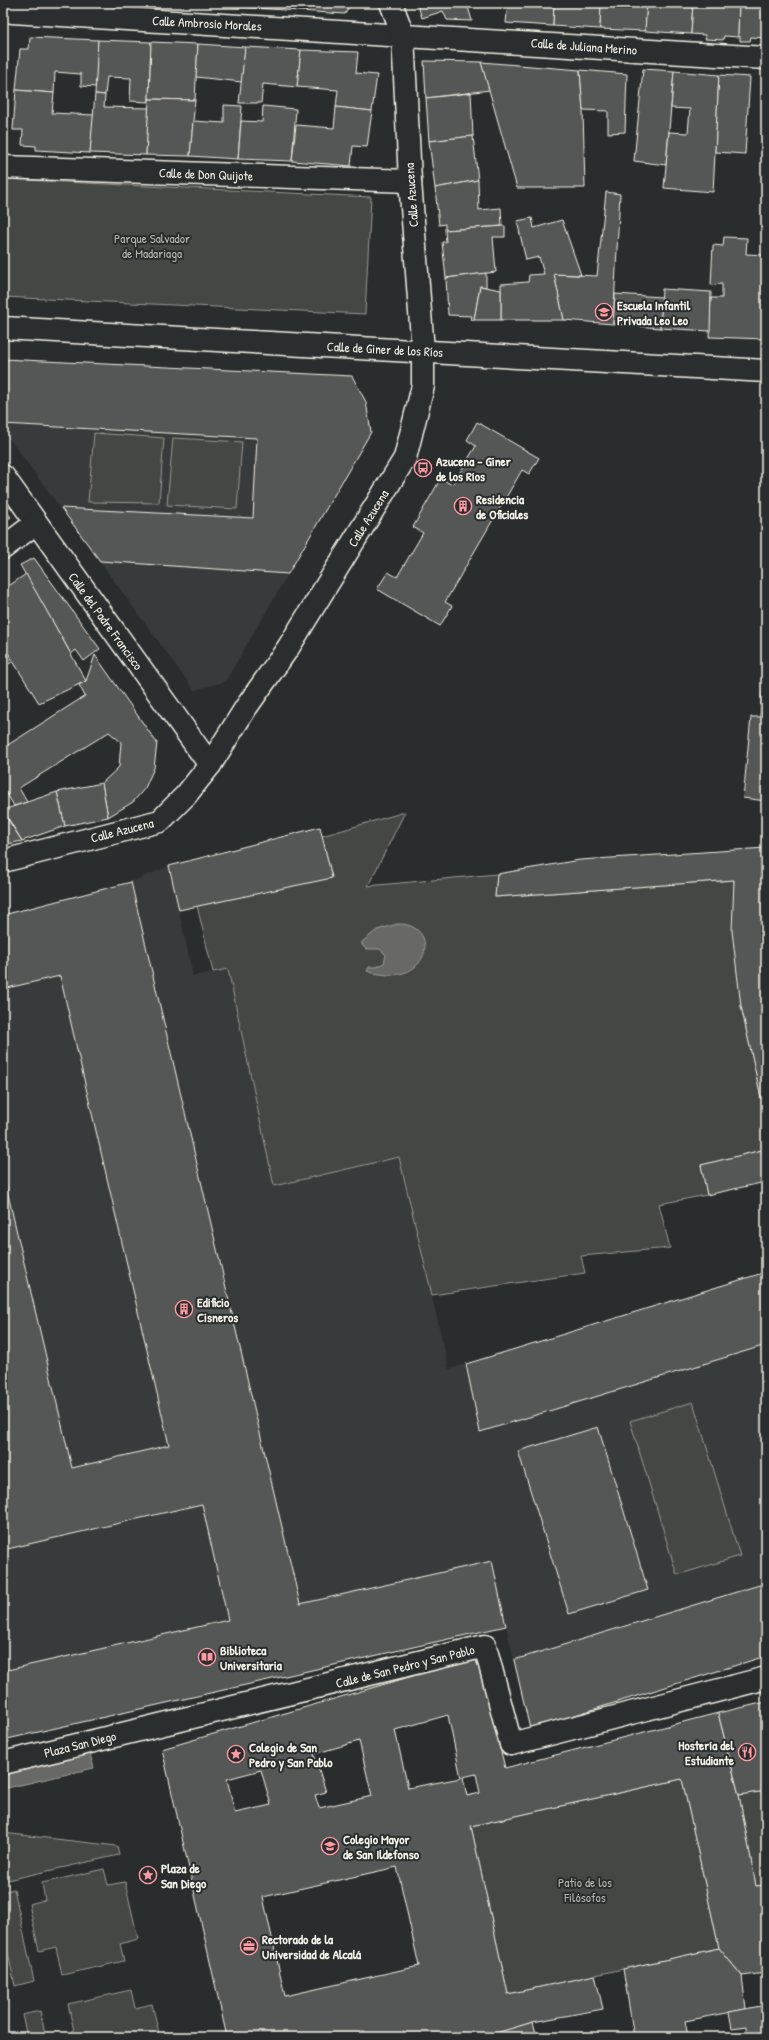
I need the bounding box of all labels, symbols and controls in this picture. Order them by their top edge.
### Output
street label: Calle Ambrosio Morales [152,11,262,35]
street label: Calle de Juliana Merino [530,33,638,59]
street label: Calle Azucena [400,162,422,228]
street label: Calle de Don Quijote [159,163,253,185]
park label: Parque Salvador de Madariaga [114,229,190,262]
place label: Escuela Infantil Privada Leo Leo [617,296,691,329]
school or university icon: Escuela Infantil Privada Leo Leo [594,302,614,322]
street label: Calle de Giner de los Ríos [326,337,444,361]
place label: Azucena - Giner de los Ríos [436,452,512,485]
bus stop icon: Azucena - Giner de los Ríos [413,458,433,478]
street label: Calle Azucena [343,486,393,550]
place label: Residencia de Oficiales [476,490,528,523]
building icon: Residencia de Oficiales [453,496,473,516]
street label: Calle del Padre Francisco [65,569,147,673]
street label: Calle Azucena [89,813,155,847]
place label: Edificio Cisneros [197,1293,238,1326]
building icon: Edificio Cisneros [174,1299,194,1319]
street label: Calle de San Pedro y San Pablo [334,1640,476,1692]
place label: Biblioteca Universitaria [220,1641,283,1674]
library icon: Biblioteca Universitaria [197,1647,217,1667]
street label: Plaza San Diego [42,1726,118,1762]
place label: Hostería del Estudiante [678,1736,735,1769]
place label: Colegio de San Pedro y San Pablo [249,1738,333,1772]
restaurant icon: Hostería del Estudiante [737,1742,757,1762]
place icon: Colegio de San Pedro y San Pablo [226,1744,246,1764]
place label: Colegio Mayor de San Ildefonso [343,1830,420,1863]
school or university icon: Colegio Mayor de San Ildefonso [320,1836,340,1856]
place label: Plaza de San Diego [161,1859,207,1893]
place icon: Plaza de San Diego [138,1865,158,1885]
park label: Patio de los Filósofos [558,1873,612,1906]
place label: Rectorado de la Universidad de Alcalá [262,1930,362,1963]
office icon: Rectorado de la Universidad de Alcalá [239,1936,259,1956]

